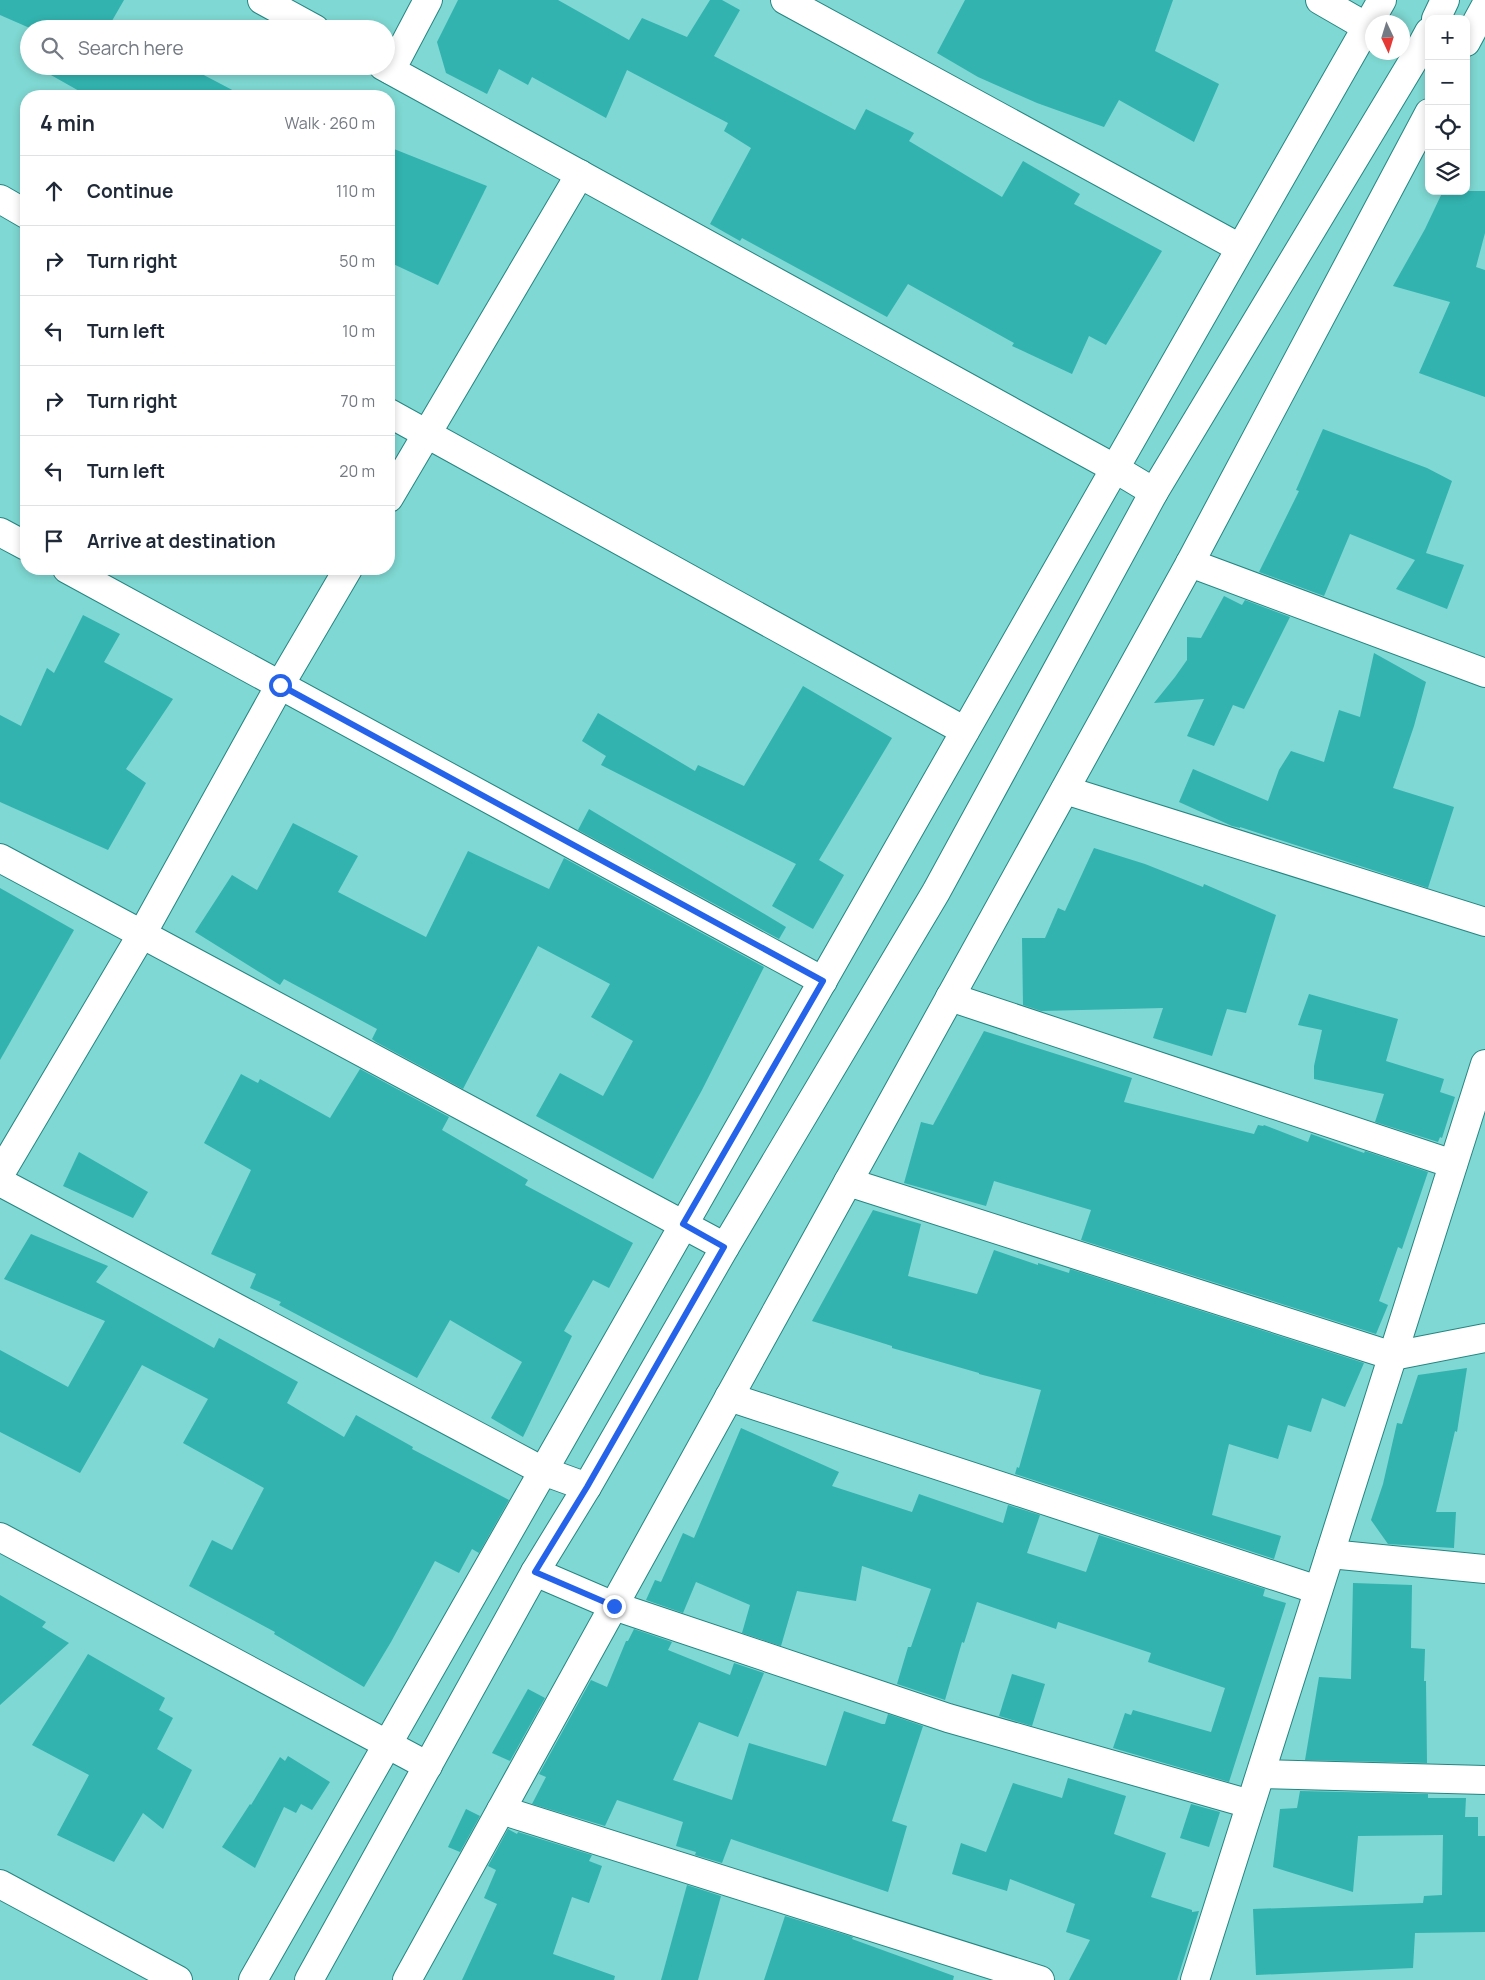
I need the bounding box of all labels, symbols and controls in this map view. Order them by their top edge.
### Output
north arrow [1365,15,1410,60]
map controls [1425,15,1470,195]
button: + [1425,15,1470,60]
search box [20,20,395,75]
icon: search [38,34,66,62]
text: Search here [78,35,184,61]
button: − [1425,60,1470,105]
button: locate [1425,105,1470,150]
text: 4 min [40,109,95,137]
text: Walk · 260 m [285,112,375,134]
button: layers [1425,150,1470,195]
icon: ahead [40,177,68,205]
text: Continue [87,178,173,204]
text: 110 m [336,180,375,202]
icon: right [40,247,68,275]
text: Turn right [87,248,177,274]
text: 50 m [339,250,375,272]
icon: left [40,317,68,345]
text: Turn left [87,318,165,344]
text: 10 m [342,320,375,342]
icon: right [40,387,68,415]
text: Turn right [87,388,177,414]
text: 70 m [340,390,375,412]
icon: left [40,457,68,485]
text: Turn left [87,458,165,484]
text: 20 m [339,460,375,482]
icon: arrive [40,527,68,555]
text: Arrive at destination [87,528,276,554]
route start [269,674,292,697]
route end [603,1595,626,1618]

